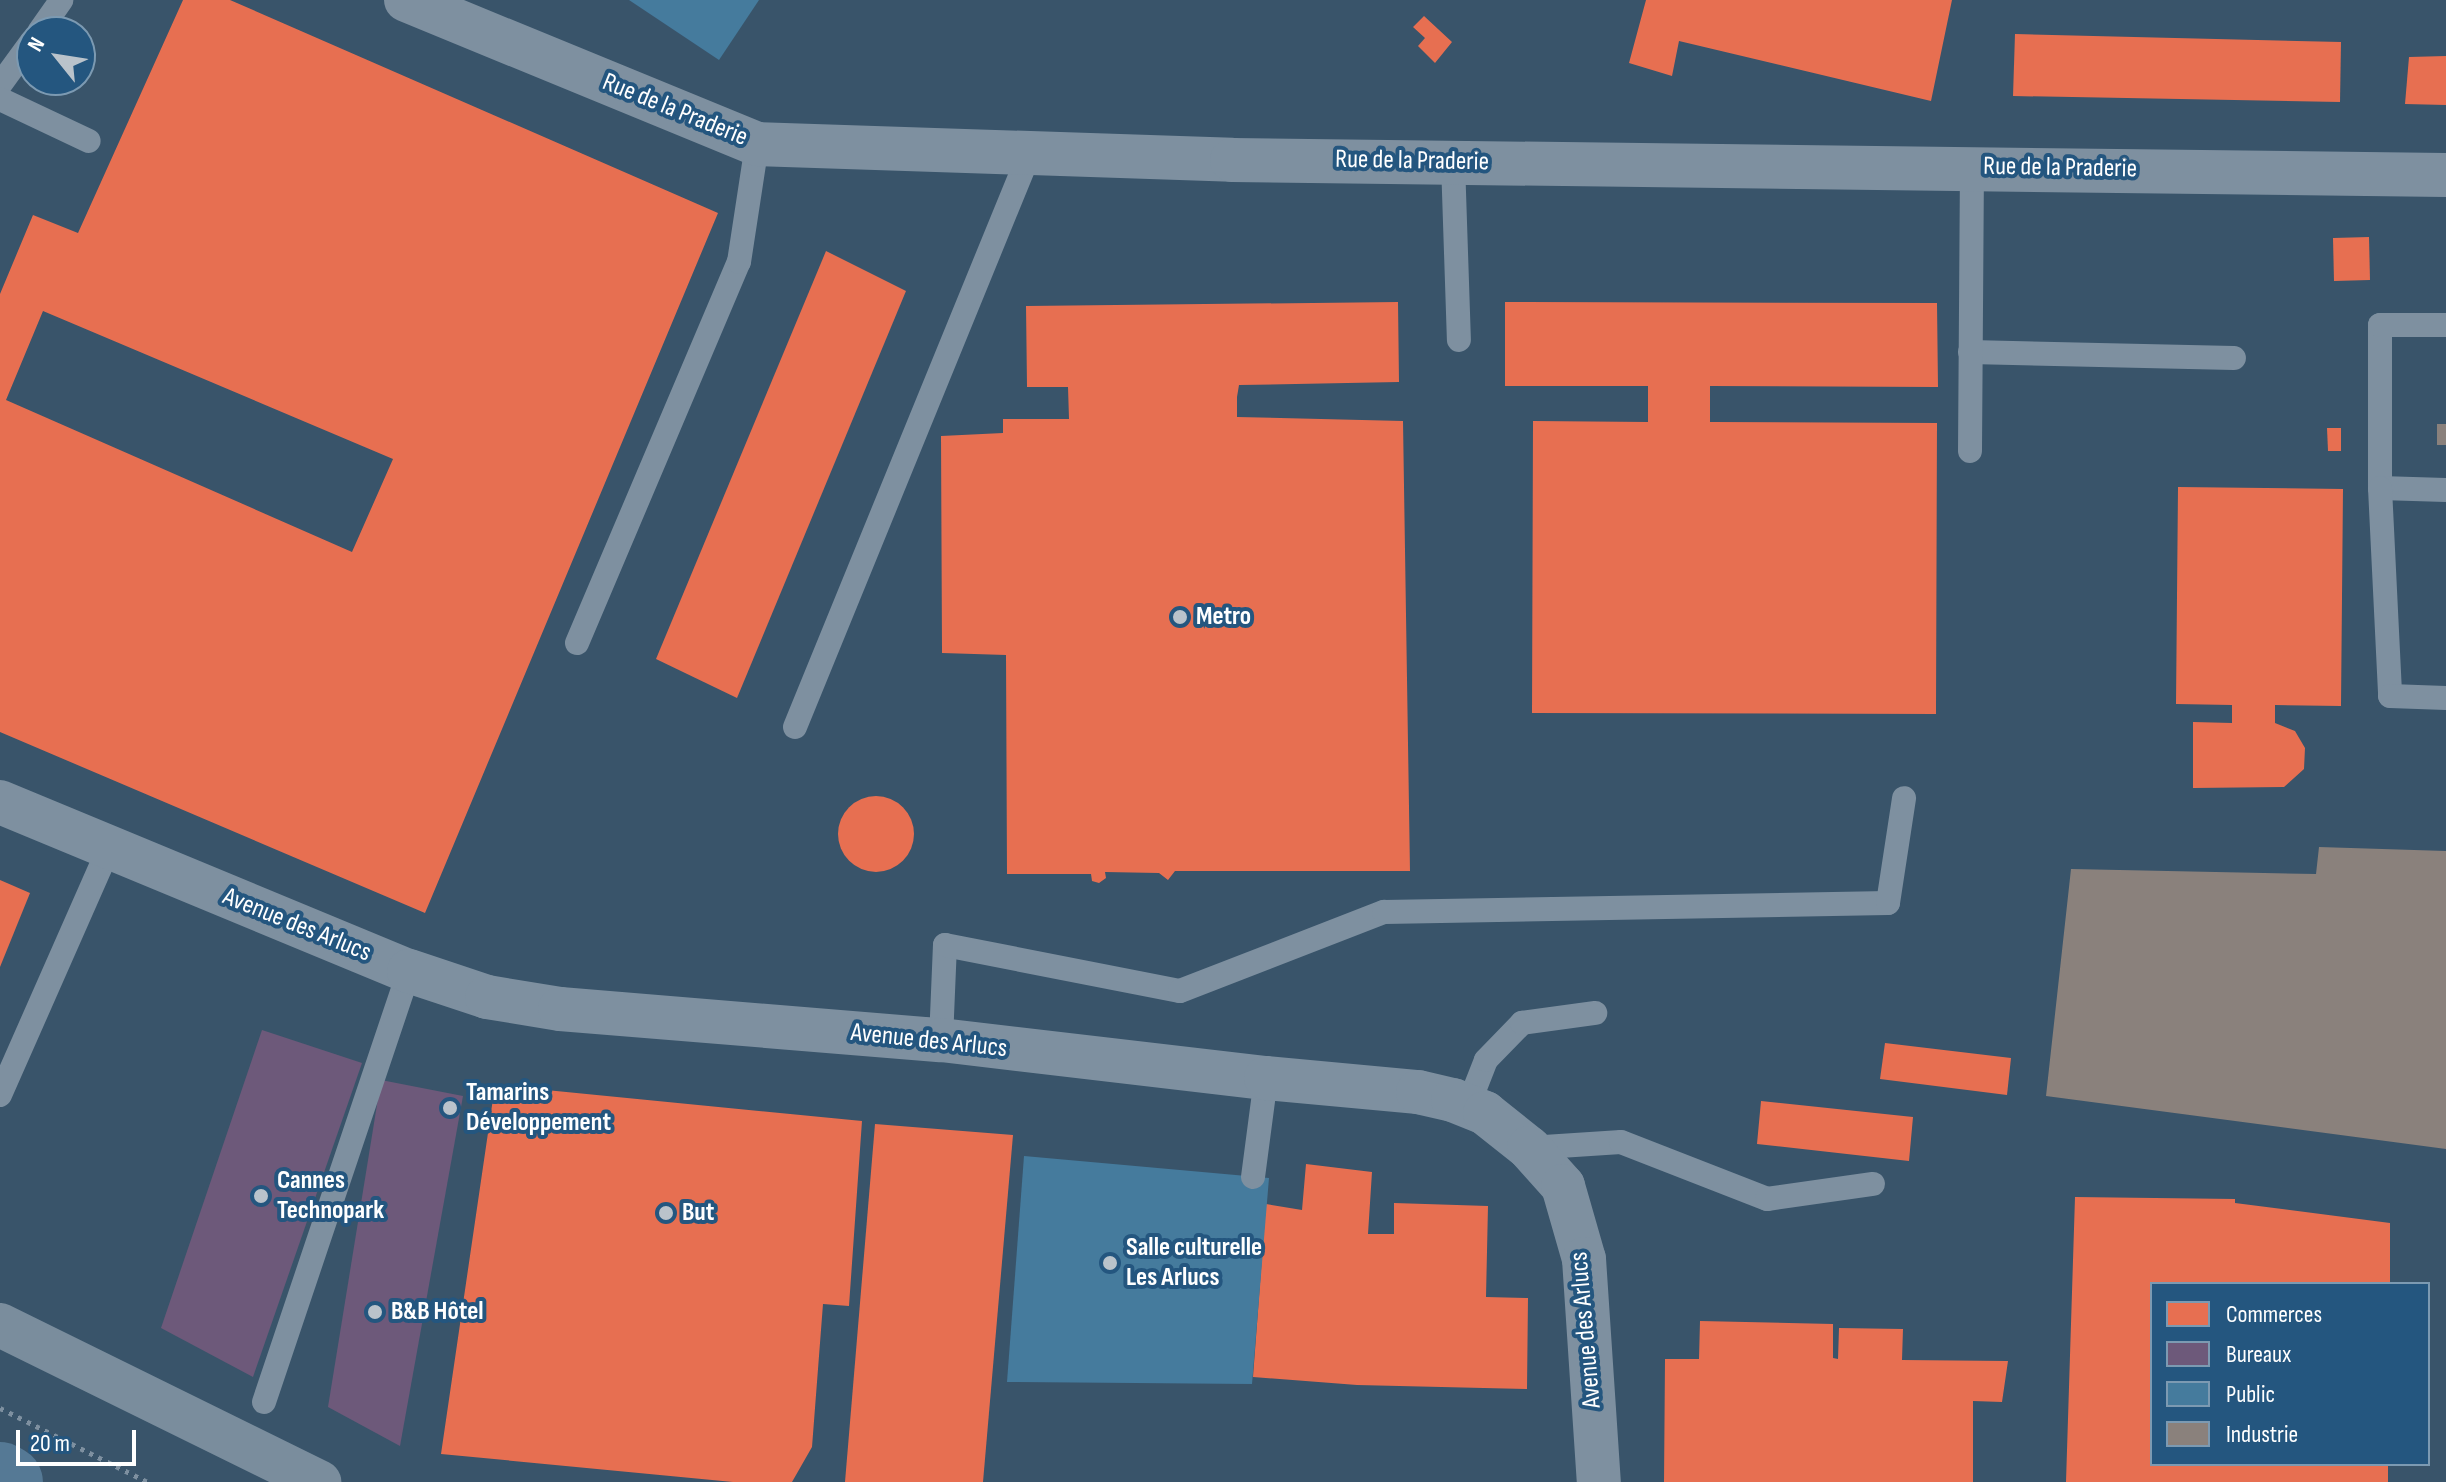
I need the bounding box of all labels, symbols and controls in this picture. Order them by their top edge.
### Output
north arrow [16,16,96,96]
text: N [22,33,51,57]
street label: Rue de la Praderie [598,67,752,153]
street label: Rue de la Praderie [1335,144,1489,178]
street label: Rue de la Praderie [1983,151,2137,185]
place label: Metro [1196,601,1251,633]
marker: Metro [1171,608,1189,626]
street label: Avenue des Arlucs [218,881,376,969]
street label: Avenue des Arlucs [849,1017,1009,1065]
place label: Tamarins Développement [466,1077,611,1138]
marker: Tamarins Développement [441,1099,459,1117]
place label: Cannes Technopark [277,1165,384,1226]
marker: Cannes Technopark [252,1187,270,1205]
place label: But [682,1197,714,1229]
marker: But [657,1204,675,1222]
place label: Salle culturelle Les Arlucs [1126,1232,1262,1294]
street label: Avenue des Arlucs [1564,1250,1608,1410]
marker: Salle culturelle Les Arlucs [1101,1254,1119,1272]
legend [2150,1282,2430,1466]
place label: B&B Hôtel [391,1296,484,1328]
text: Commerces [2226,1300,2322,1329]
marker: B&B Hôtel [366,1303,384,1321]
text: Bureaux [2226,1340,2291,1369]
text: Public [2226,1380,2275,1409]
scale bar [20,1414,140,1464]
text: Industrie [2226,1420,2298,1449]
text: 20 m [30,1429,70,1458]

